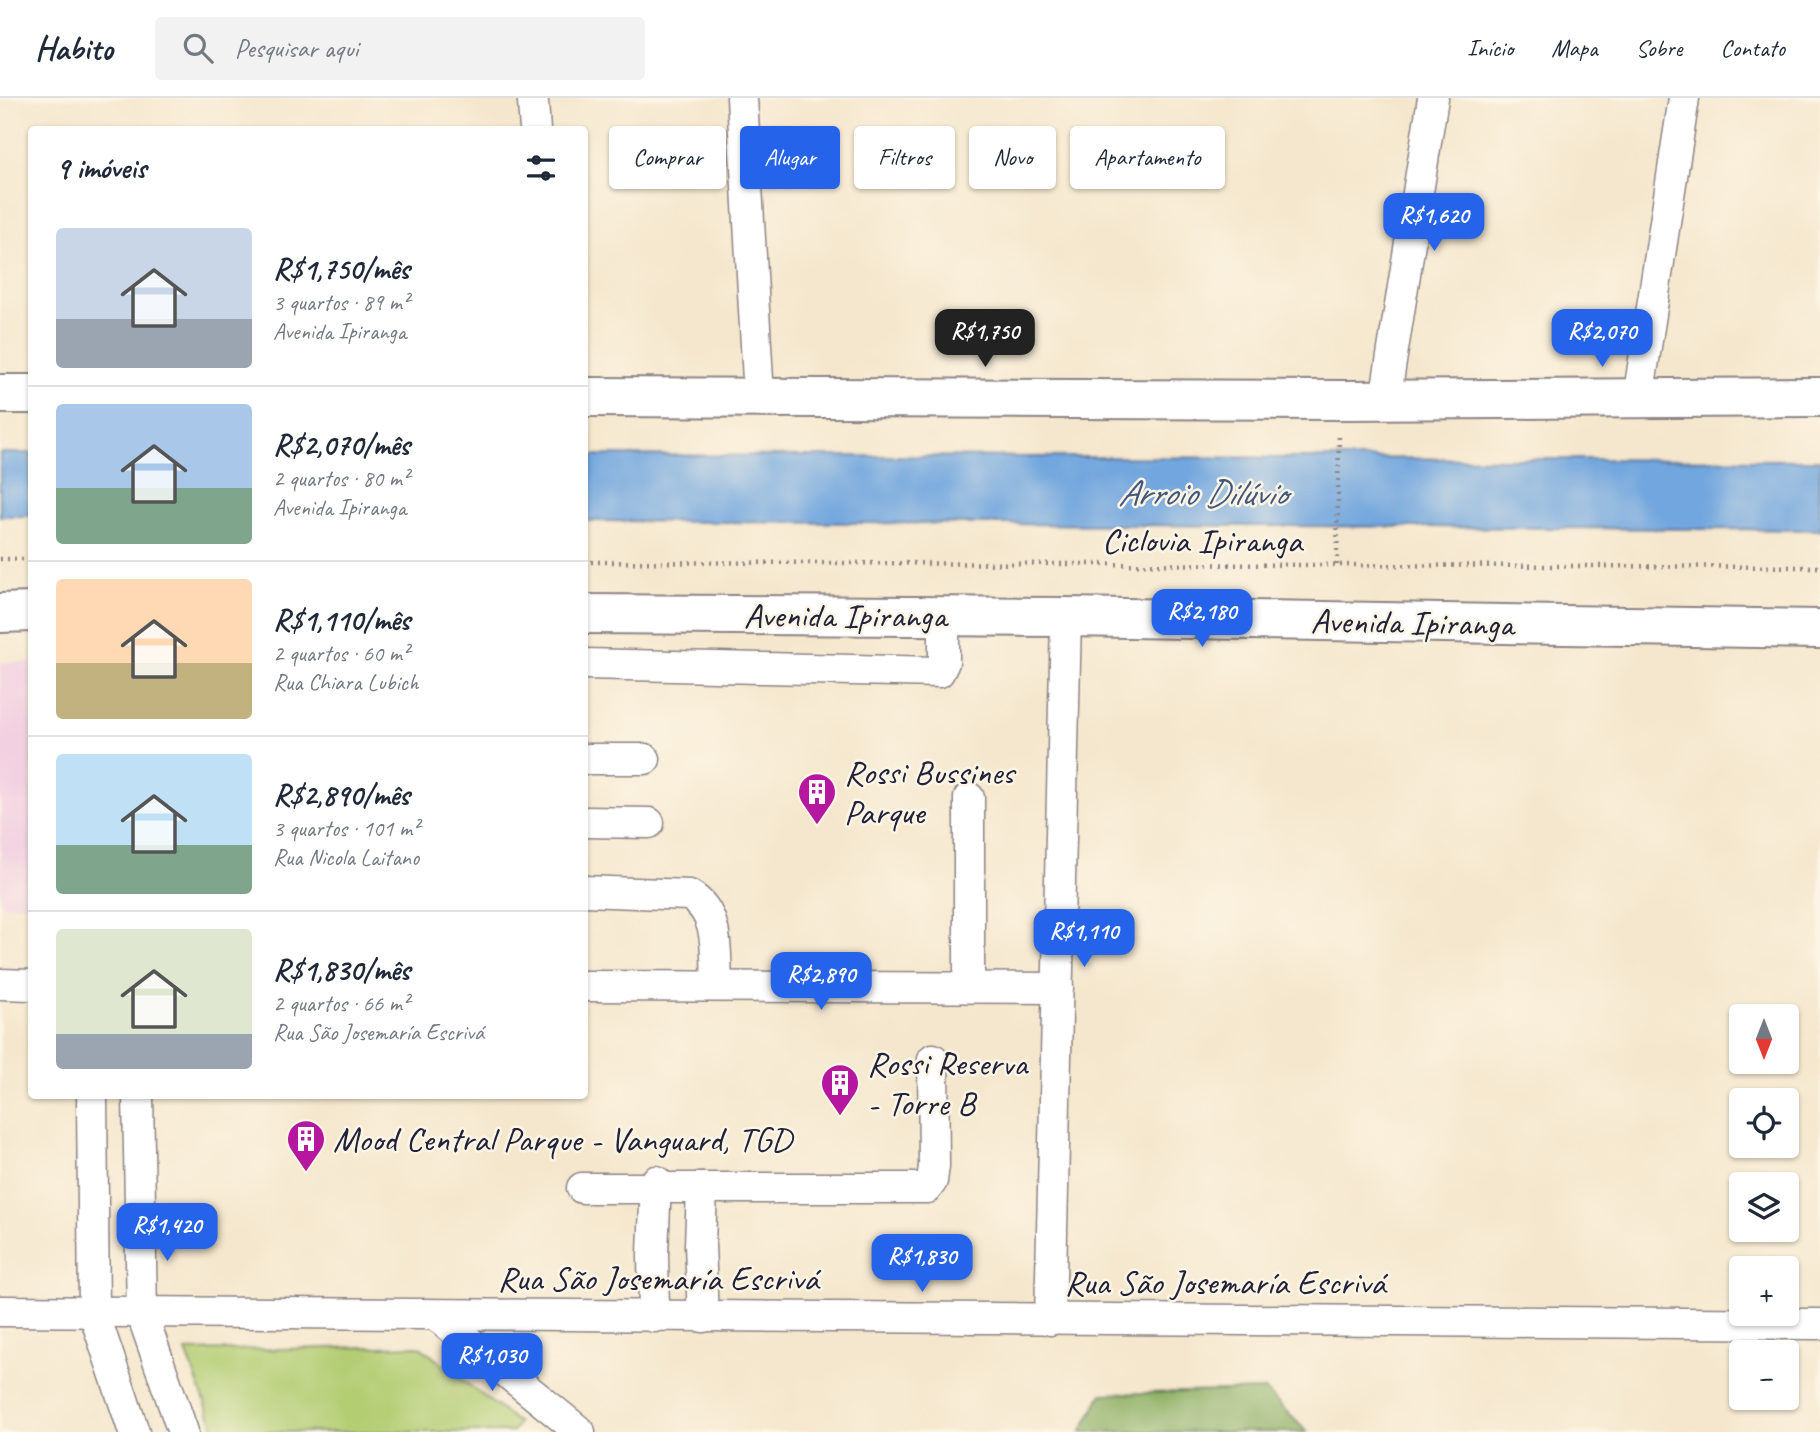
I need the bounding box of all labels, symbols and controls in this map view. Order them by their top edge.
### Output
search box [155,17,645,80]
text: Habito [35,27,113,69]
icon: search [179,29,217,67]
text: Pesquisar aqui [235,32,358,65]
text: Início [1467,33,1513,63]
text: Mapa [1551,33,1598,63]
text: Sobre [1636,33,1682,63]
text: Contato [1720,33,1785,63]
chip: Comprar [609,126,726,189]
chip: Alugar [740,126,840,189]
chip: Filtros [854,126,955,189]
chip: Novo [969,126,1056,189]
chip: Apartamento [1070,126,1225,189]
text: 9 imóveis [56,149,146,187]
icon: filters [522,149,560,187]
pin: R$1,620 [1369,194,1499,253]
text: R$1,620 [1399,201,1469,230]
text: R$1,750/mês [273,250,409,288]
icon: home [112,256,196,340]
text: 3 quartos · 89 m² [273,288,409,317]
pin: R$1,750 [920,310,1050,369]
pin: R$2,070 [1537,310,1667,369]
text: Avenida Ipiranga [273,317,406,346]
text: R$1,750 [951,317,1019,346]
text: R$2,070 [1568,317,1636,346]
text: R$2,070/mês [273,426,410,464]
icon: home [112,432,196,516]
text: 2 quartos · 80 m² [273,464,409,493]
water label: Arroio Dilúvio [1118,469,1293,516]
text: Avenida Ipiranga [273,493,406,522]
street label: Ciclovia Ipiranga [1102,518,1305,563]
pin: R$2,180 [1137,589,1267,649]
street label: Avenida Ipiranga [744,593,949,638]
text: R$2,180 [1168,597,1236,626]
street label: Avenida Ipiranga [1310,598,1516,647]
text: R$1,110/mês [273,601,410,639]
icon: home [112,607,196,691]
text: 2 quartos · 60 m² [273,639,409,668]
text: Rua Chiara Lubich [273,668,418,697]
place label: Rossi Bussines Parque [844,750,1017,835]
building icon: Rossi Bussines Parque [796,771,838,826]
text: R$2,890/mês [273,776,410,814]
icon: home [112,782,196,866]
text: 3 quartos · 101 m² [273,814,419,843]
text: Rua Nicola Laitano [273,843,419,872]
pin: R$1,110 [1019,910,1149,969]
text: R$1,110 [1050,917,1118,946]
text: R$1,830/mês [273,951,410,989]
pin: R$2,890 [756,953,886,1012]
icon: home [112,957,196,1041]
text: R$2,890 [787,960,855,989]
text: 2 quartos · 66 m² [273,989,409,1018]
north arrow [1729,1004,1799,1074]
map controls [1729,1004,1799,1410]
text: Rua São Josemaría Escrivá [273,1018,484,1047]
place label: Rossi Reserva - Torre B [867,1041,1029,1126]
building icon: Rossi Reserva - Torre B [819,1062,861,1117]
button: locate [1729,1088,1799,1158]
place label: Mood Central Parque - Vanguard, TGD [333,1117,794,1162]
building icon: Mood Central Parque - Vanguard, TGD [285,1118,327,1173]
button: layers [1729,1172,1799,1242]
pin: R$1,420 [102,1204,232,1263]
text: R$1,420 [133,1211,201,1240]
pin: R$1,830 [857,1234,987,1294]
text: R$1,830 [888,1242,956,1271]
street label: Rua São Josemaría Escrivá [497,1256,822,1301]
button: + [1729,1256,1799,1326]
street label: Rua São Josemaría Escrivá [1064,1260,1389,1305]
pin: R$1,030 [427,1334,557,1393]
button: − [1729,1340,1799,1410]
text: R$1,030 [458,1341,526,1370]

